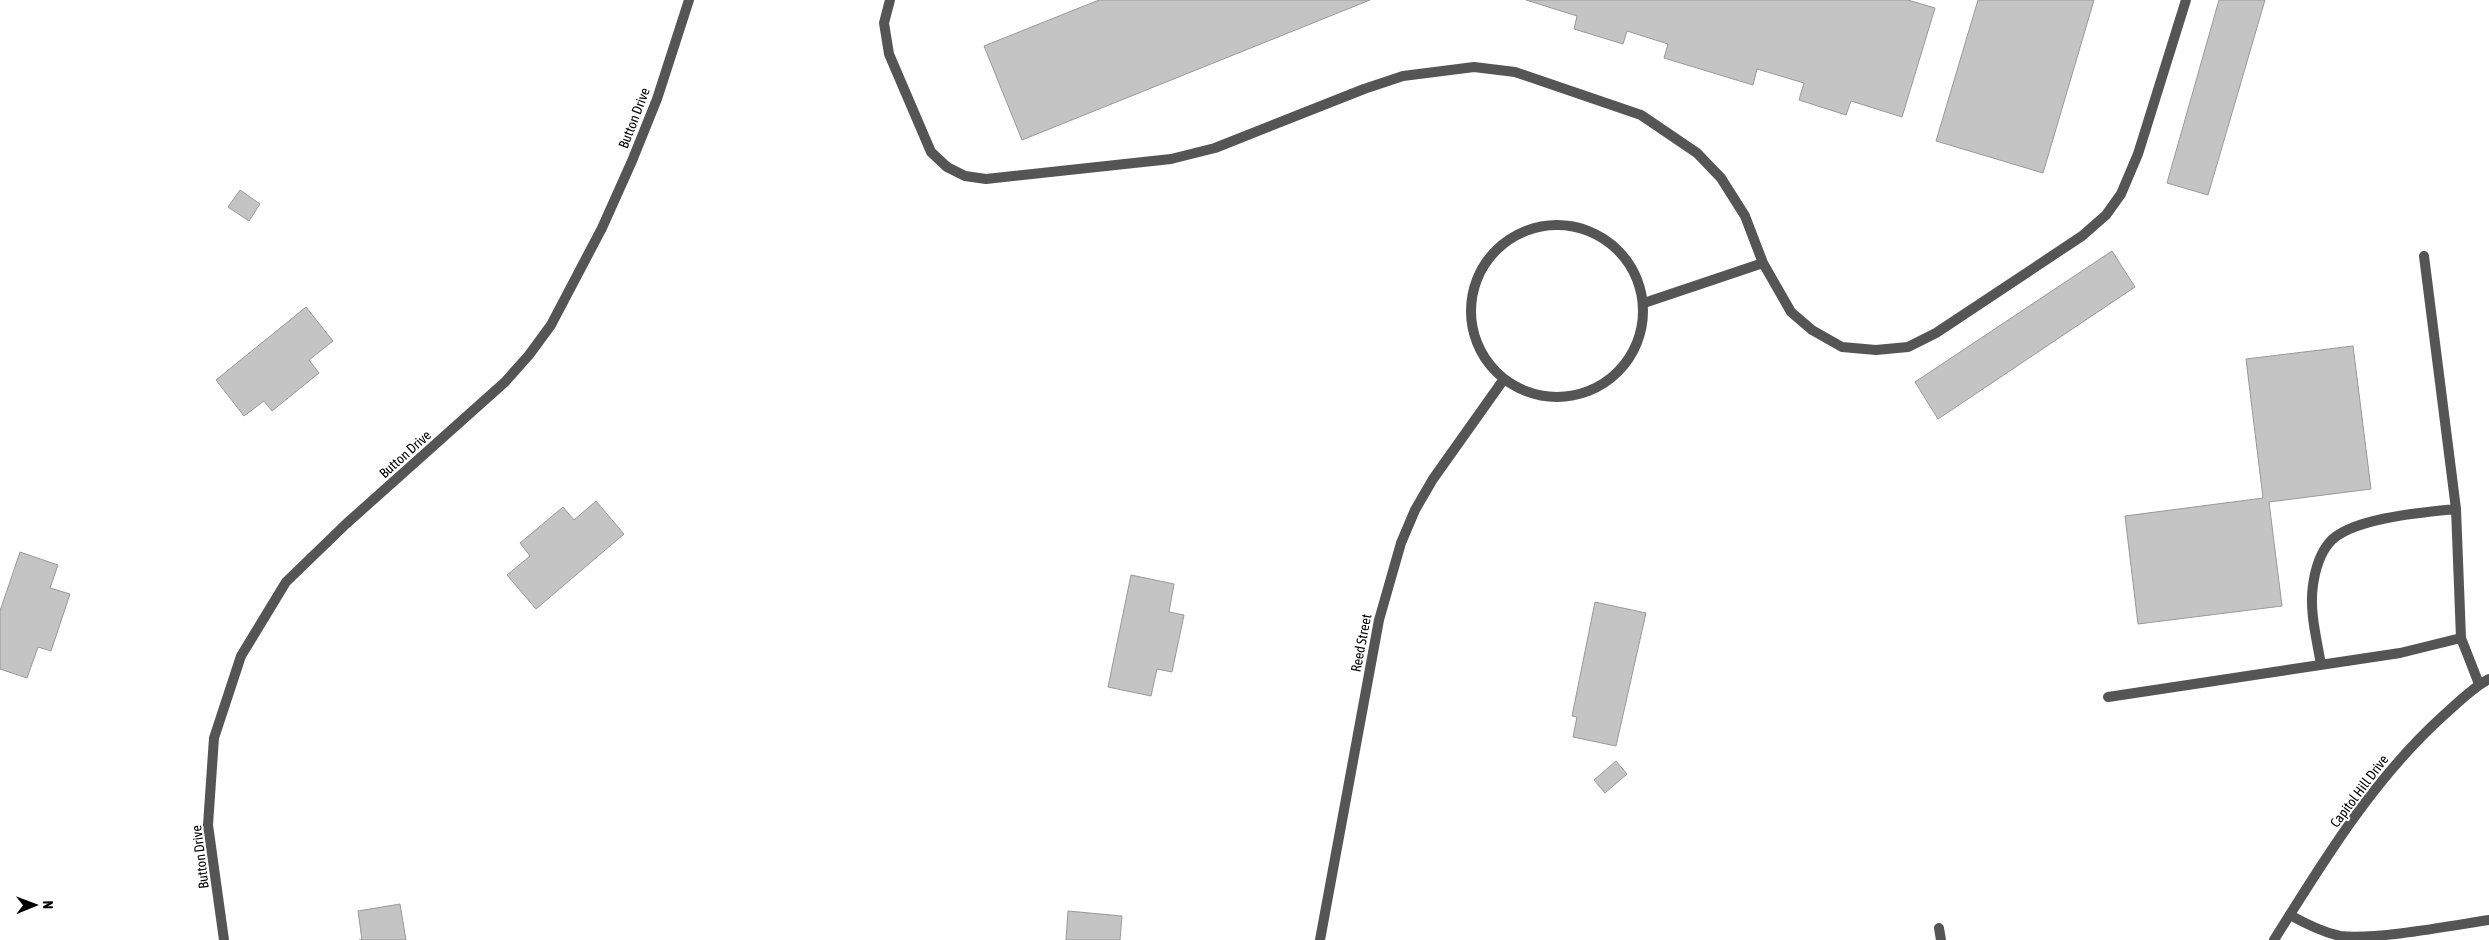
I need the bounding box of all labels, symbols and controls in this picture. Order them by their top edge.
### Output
street label: Button Drive [615,85,653,151]
street label: Button Drive [376,427,434,481]
street label: Reed Street [1348,613,1374,673]
street label: Capitol Hill Drive [2327,752,2391,830]
street label: Button Drive [188,824,212,890]
north arrow [10,880,60,930]
text: N [40,901,56,909]

